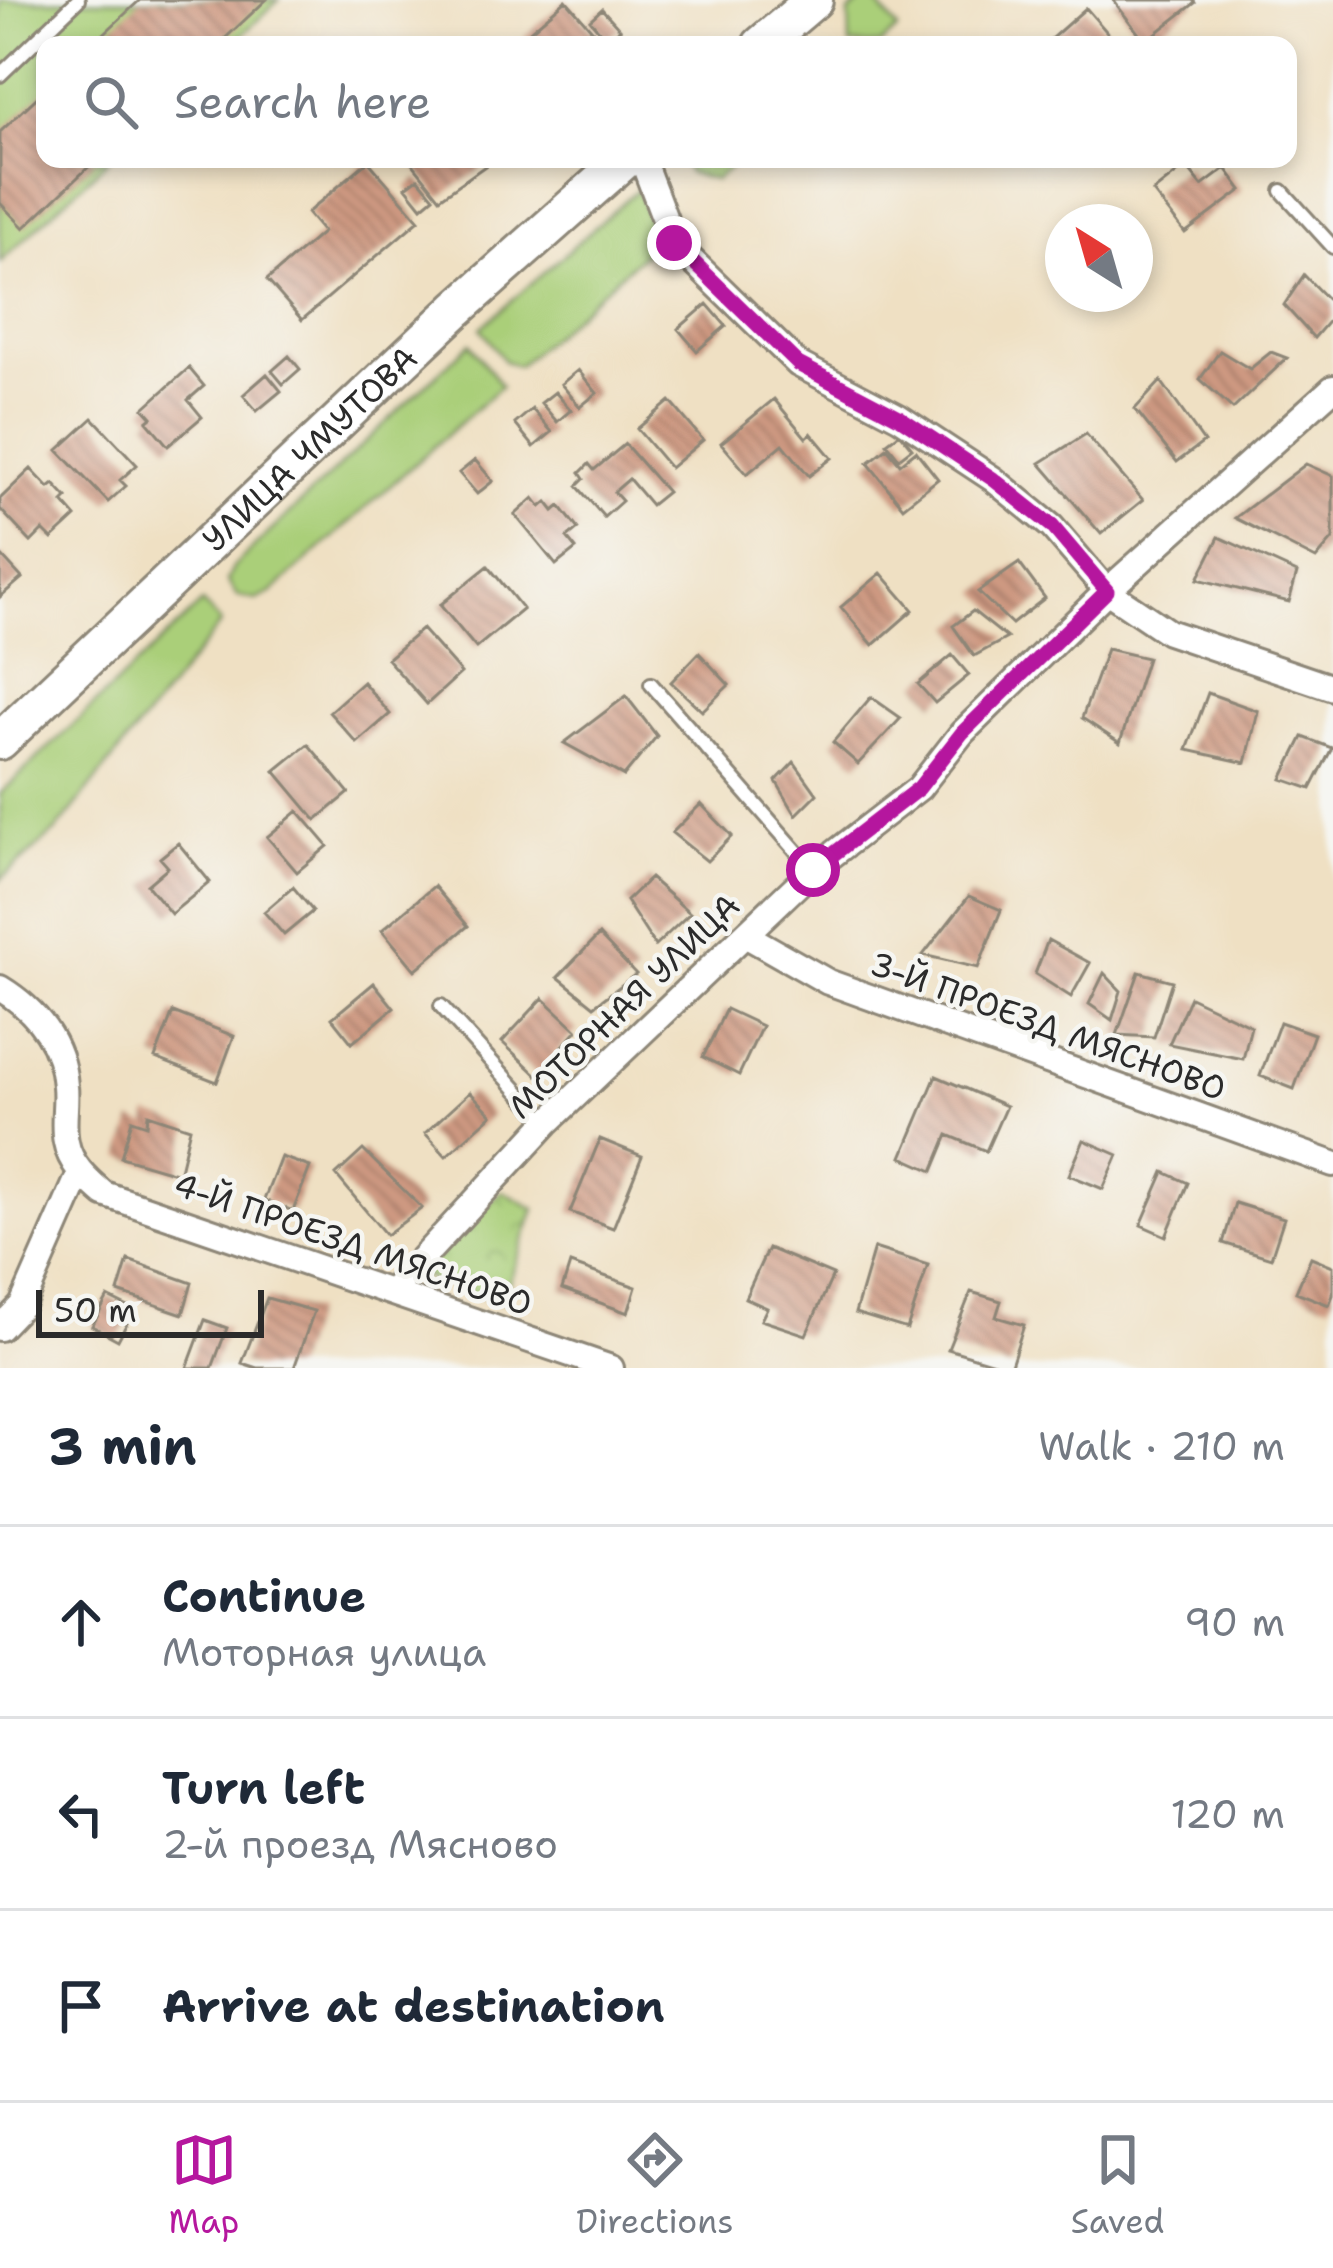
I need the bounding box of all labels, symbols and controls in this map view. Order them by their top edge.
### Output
search box [36,36,1297,168]
icon: search [78,69,144,135]
text: Search here [174,72,431,132]
north arrow [1045,204,1153,312]
route end [647,216,701,270]
street label: УЛИЦА ЧМУТОВА [192,336,427,561]
route start [786,843,840,897]
street label: МОТОРНАЯ УЛИЦА [498,884,750,1128]
street label: 3-Й ПРОЕЗД МЯСНОВО [864,941,1232,1111]
street label: 4-Й ПРОЕЗД МЯСНОВО [168,1162,538,1326]
scale bar [36,1284,264,1337]
text: 50 m [54,1288,137,1333]
text: 3 min [48,1412,197,1480]
text: Walk · 210 m [1038,1420,1285,1472]
text: Continue [162,1566,366,1626]
icon: ahead [48,1589,114,1655]
text: 90 m [1184,1596,1285,1648]
text: Моторная улица [162,1626,486,1678]
text: Turn left [162,1758,365,1818]
icon: left [48,1781,114,1847]
text: 120 m [1170,1788,1285,1840]
text: 2-й проезд Мясново [162,1818,558,1870]
icon: arrive [48,1973,114,2039]
text: Arrive at destination [162,1976,665,2036]
tab: Map [169,2127,239,2244]
tab: Directions [576,2127,734,2244]
tab: Saved [1071,2127,1164,2244]

